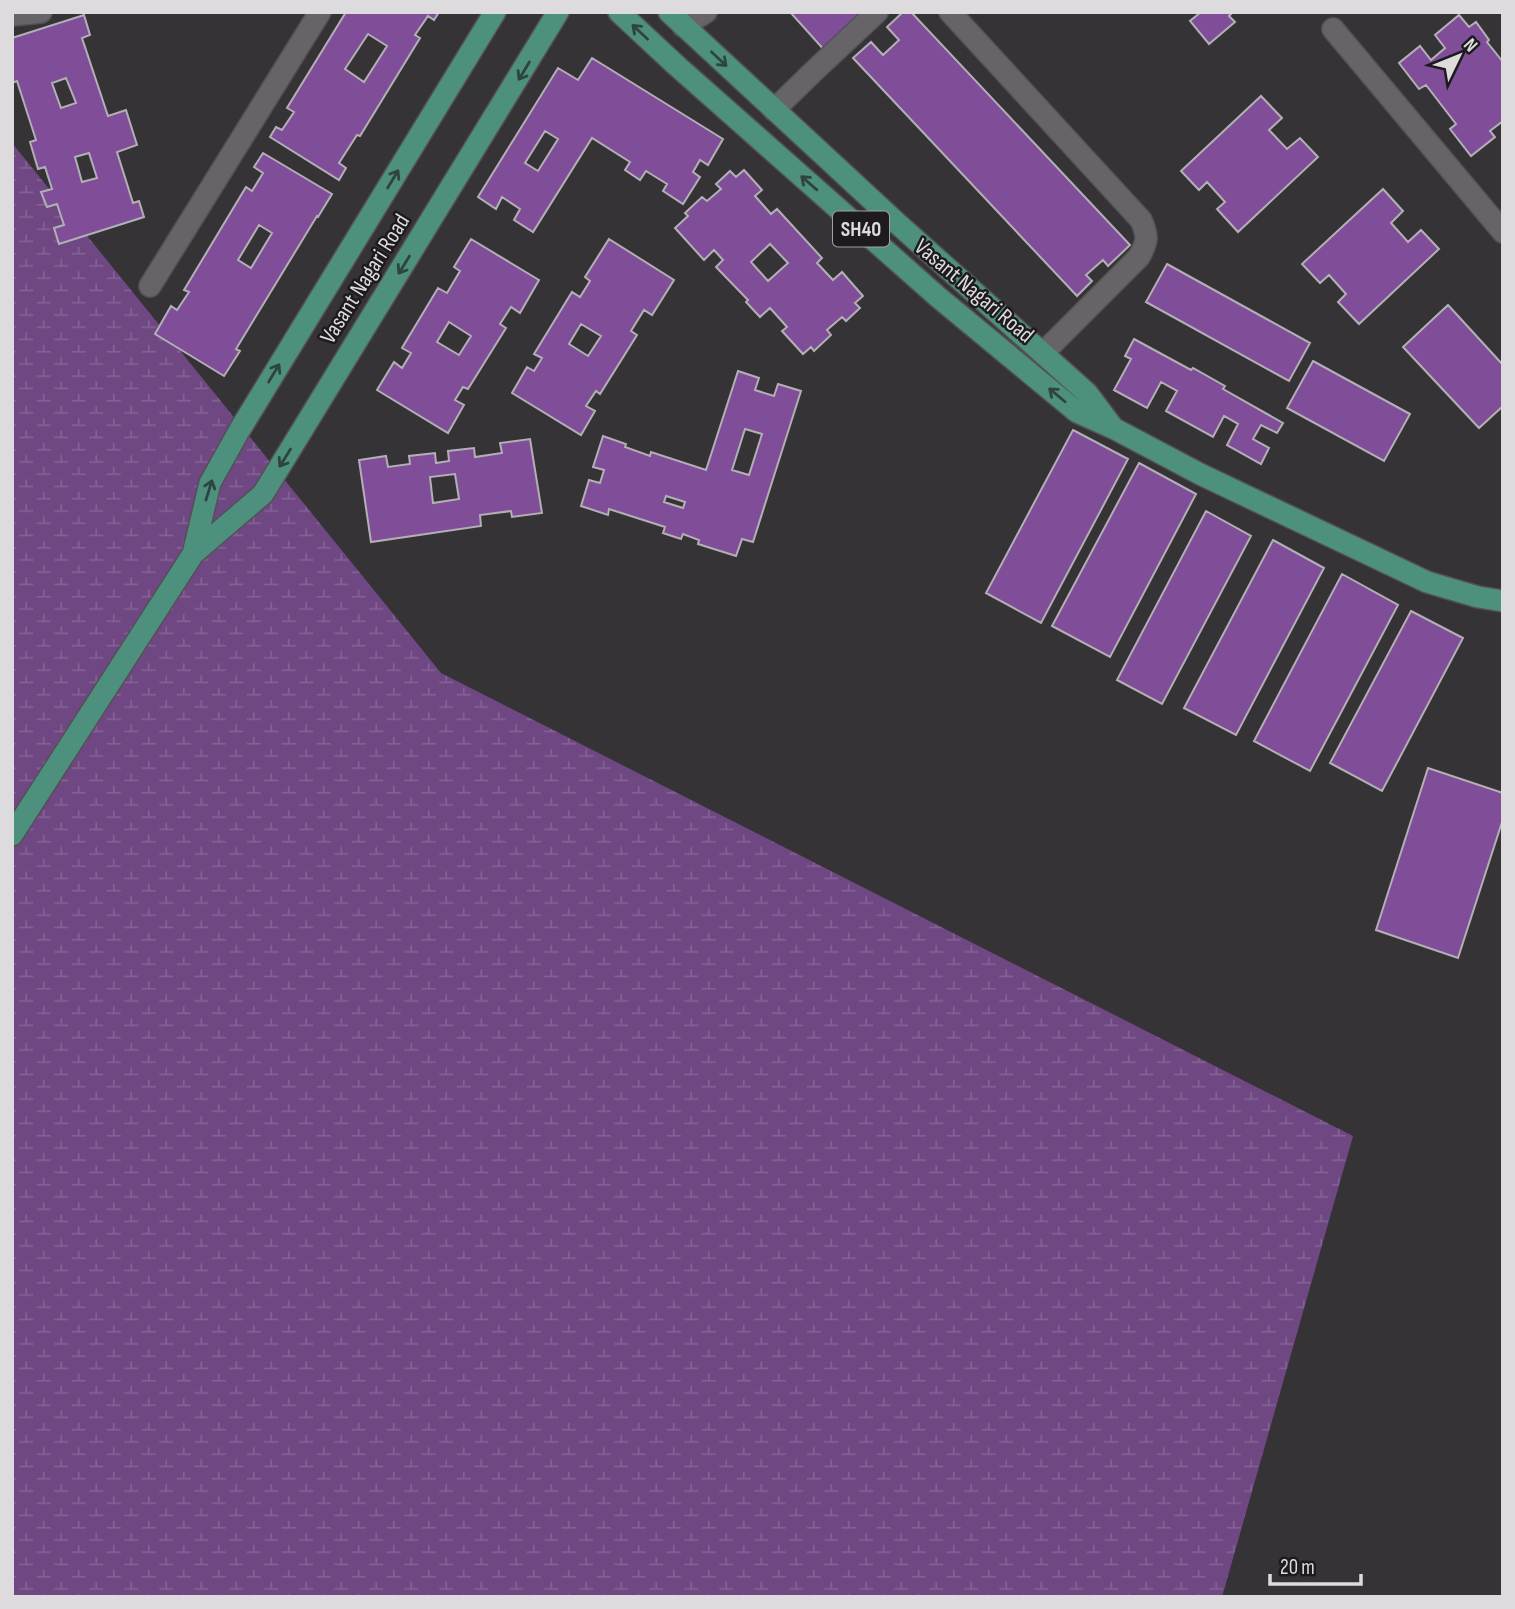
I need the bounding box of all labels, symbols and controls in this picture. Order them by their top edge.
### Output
north arrow [1424,21,1494,91]
one-way arrow [632,23,649,40]
text: N [1458,34,1482,57]
one-way arrow [710,51,728,67]
one-way arrow [516,61,531,80]
one-way arrow [386,170,400,190]
one-way arrow [801,175,819,191]
street label: Vasant Nagari Road [314,209,416,349]
road number: SH40 [833,212,889,246]
street label: Vasant Nagari Road [909,233,1039,349]
one-way arrow [397,254,411,274]
one-way arrow [268,364,282,384]
one-way arrow [1048,387,1066,403]
one-way arrow [277,448,291,468]
one-way arrow [204,479,217,501]
scale bar [1270,1542,1361,1586]
text: 20 m [1280,1555,1315,1580]

